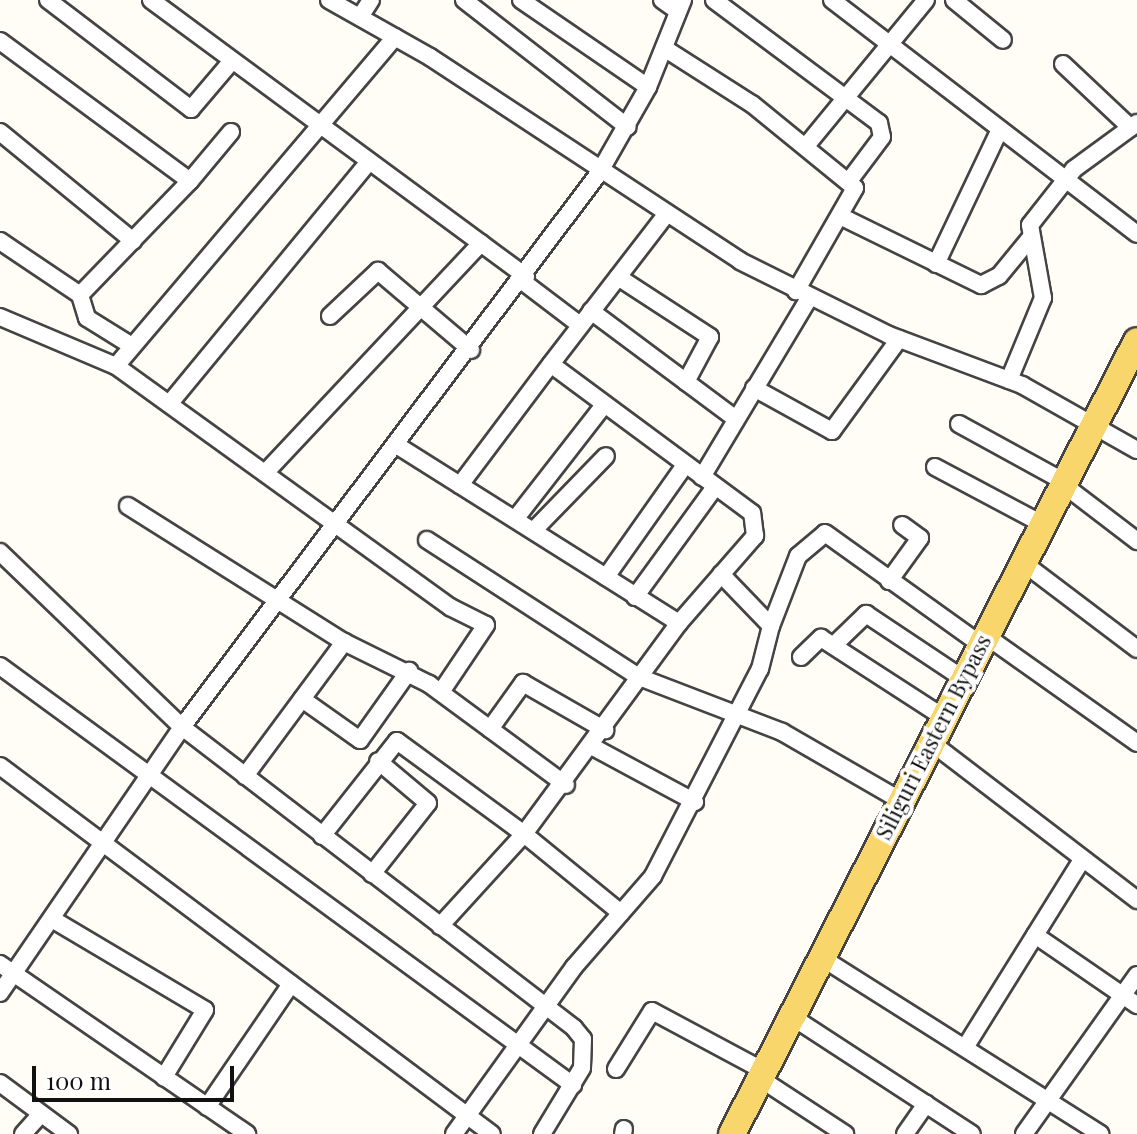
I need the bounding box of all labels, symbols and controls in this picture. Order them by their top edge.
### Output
street label: Siliguri Eastern Bypass [870,630,996,844]
scale bar [36,1050,238,1100]
text: 100 m [46,1064,111,1096]

